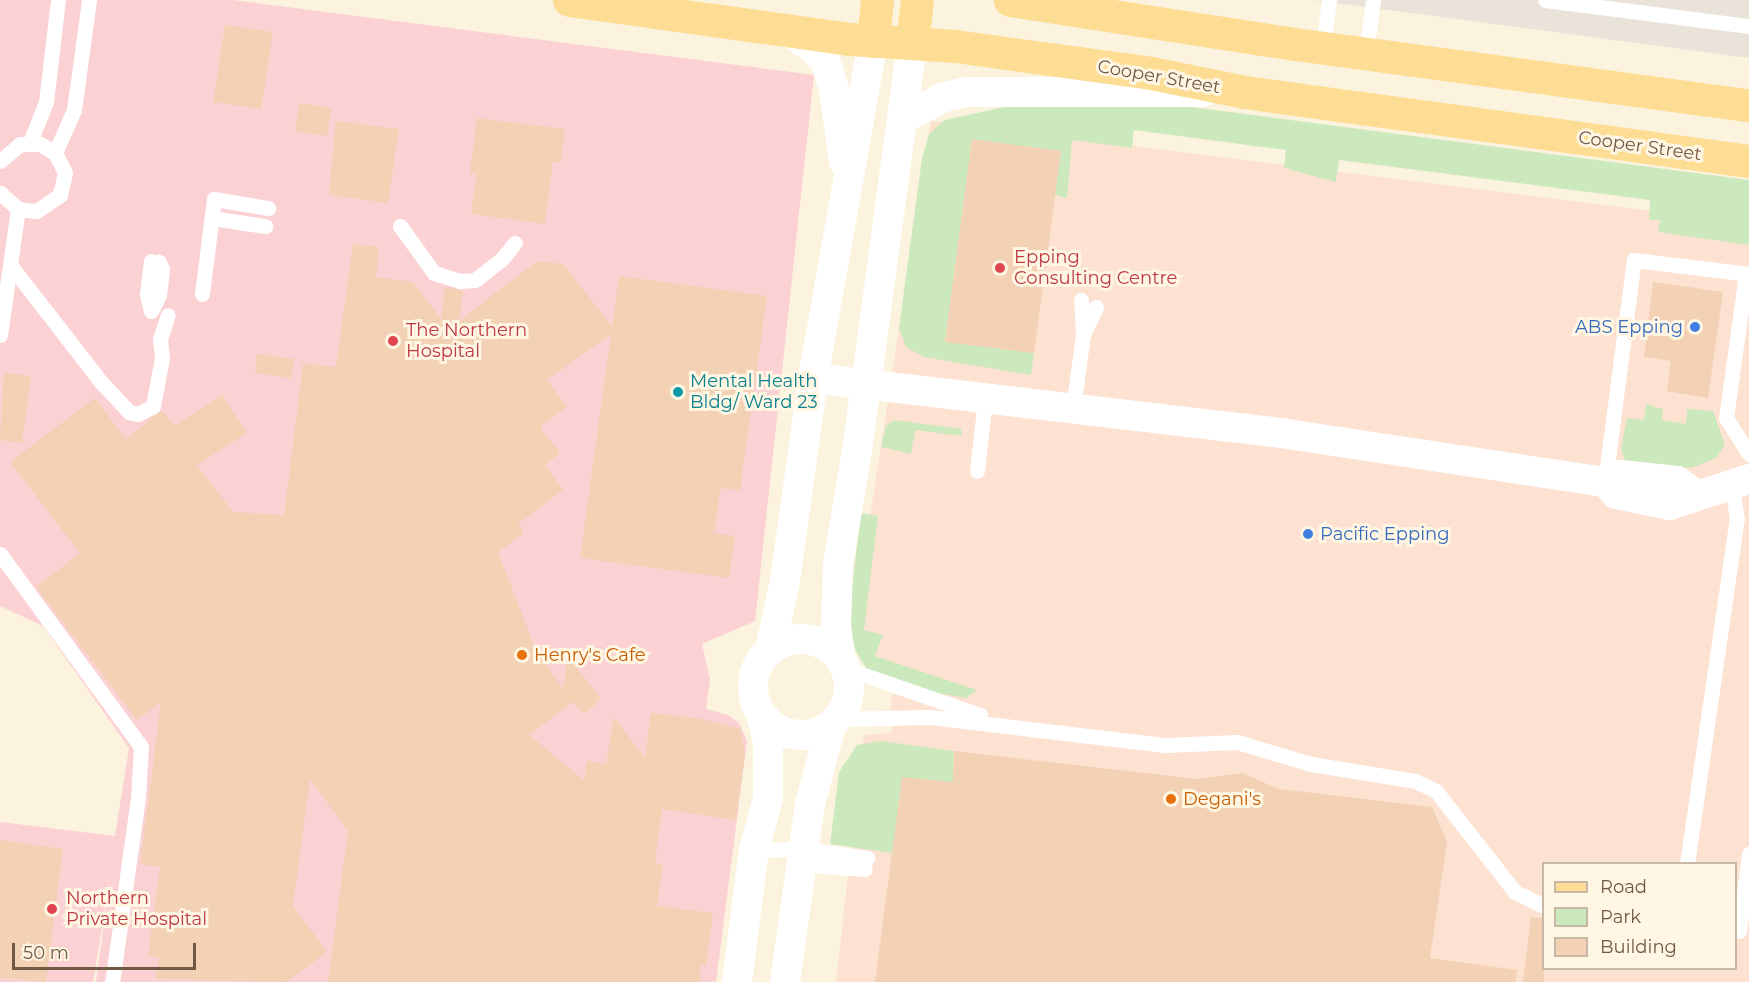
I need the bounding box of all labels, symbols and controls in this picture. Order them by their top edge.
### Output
street label: Cooper Street [1096,56,1222,98]
street label: Cooper Street [1577,127,1703,165]
place label: Epping Consulting Centre [1014,247,1177,290]
marker: Epping Consulting Centre [991,259,1009,277]
place label: ABS Epping [1575,316,1683,338]
place label: The Northern Hospital [406,320,527,362]
marker: ABS Epping [1688,320,1702,334]
marker: The Northern Hospital [384,332,402,350]
place label: Mental Health Bldg/ Ward 23 [690,371,818,413]
marker: Mental Health Bldg/ Ward 23 [671,385,685,399]
place label: Pacific Epping [1320,523,1450,545]
marker: Pacific Epping [1301,527,1315,541]
place label: Henry's Cafe [534,644,646,666]
marker: Henry's Cafe [515,648,529,662]
place label: Degani's [1183,788,1261,810]
marker: Degani's [1164,792,1178,806]
legend [1542,862,1737,970]
text: Road [1600,876,1647,898]
place label: Northern Private Hospital [66,888,207,930]
marker: Northern Private Hospital [43,900,61,918]
text: Park [1600,906,1641,928]
scale bar [15,931,200,969]
text: Building [1600,936,1677,958]
text: 50 m [23,942,69,964]

